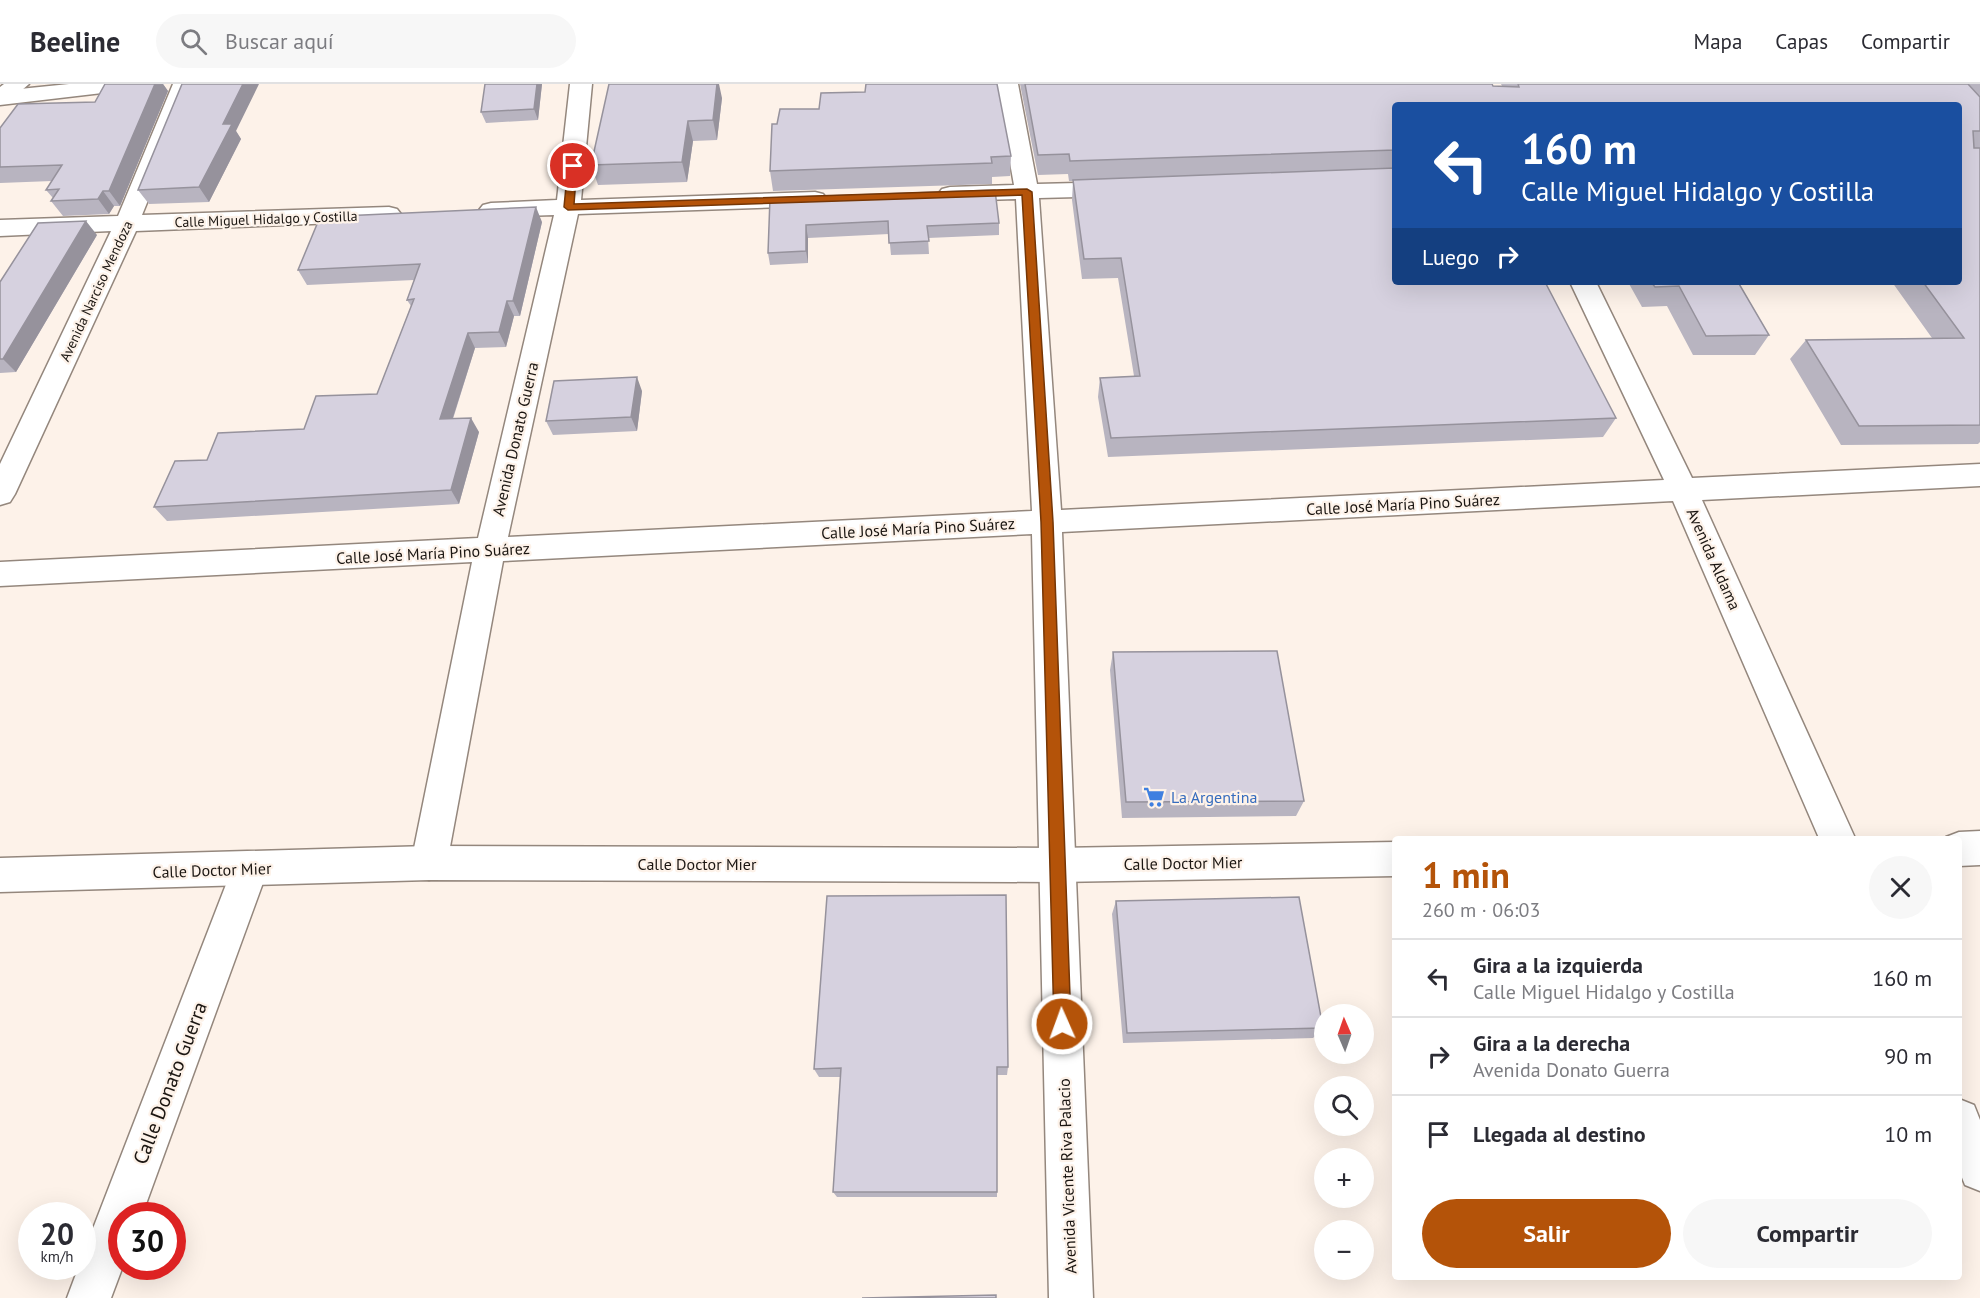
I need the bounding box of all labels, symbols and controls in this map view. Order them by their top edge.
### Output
search box [156,14,576,68]
text: Beeline [30,23,120,60]
icon: search [177,25,210,58]
text: Buscar aquí [225,27,334,55]
text: Mapa [1694,28,1742,55]
text: Capas [1775,28,1828,55]
text: Compartir [1861,28,1950,55]
text: 160 m [1521,121,1637,176]
icon: left [1422,126,1500,204]
pin [547,140,598,191]
icon: arrive [556,149,589,182]
text: Calle Miguel Hidalgo y Costilla [1521,174,1874,208]
street label: Calle Miguel Hidalgo y Costilla [174,207,358,231]
street label: Avenida Narciso Mendoza [55,218,137,364]
icon: right [1491,240,1524,273]
text: Luego [1422,243,1479,271]
street label: Avenida Donato Guerra [488,360,542,518]
street label: Calle José María Pino Suárez [1306,489,1500,519]
street label: Avenida Aldama [1683,505,1745,613]
street label: Calle José María Pino Suárez [821,513,1015,543]
street label: Calle José María Pino Suárez [336,538,530,568]
supermarket icon: La Argentina [1142,785,1166,809]
place label: La Argentina [1171,787,1257,807]
text: 1 min [1422,851,1510,898]
street label: Calle Doctor Mier [1123,852,1243,874]
street label: Calle Doctor Mier [638,854,757,874]
button: close [1869,856,1932,919]
street label: Calle Doctor Mier [152,858,272,882]
text: 260 m · 06:03 [1422,897,1540,923]
text: Gira a la izquierda [1473,951,1643,979]
icon: left [1422,962,1455,995]
text: 160 m [1872,964,1932,992]
text: Calle Miguel Hidalgo y Costilla [1473,979,1735,1005]
position arrow [1030,992,1094,1056]
street label: Calle Donato Guerra [127,998,213,1168]
north arrow [1314,1004,1374,1064]
map controls [1314,1004,1374,1280]
text: Gira a la derecha [1473,1029,1630,1057]
icon: right [1422,1040,1455,1073]
text: 90 m [1884,1042,1932,1070]
text: Avenida Donato Guerra [1473,1057,1670,1083]
button: search [1314,1076,1374,1136]
street label: Avenida Vicente Riva Palacio [1054,1078,1080,1274]
icon: arrive [1422,1118,1455,1151]
text: Llegada al destino [1473,1120,1646,1148]
text: 10 m [1884,1120,1932,1148]
button: + [1314,1148,1374,1208]
button: Salir [1422,1199,1671,1268]
button: Compartir [1683,1199,1932,1268]
speed limit sign: 30 [108,1202,186,1280]
text: 20 [40,1214,74,1253]
button: − [1314,1220,1374,1280]
text: km/h [41,1247,73,1266]

